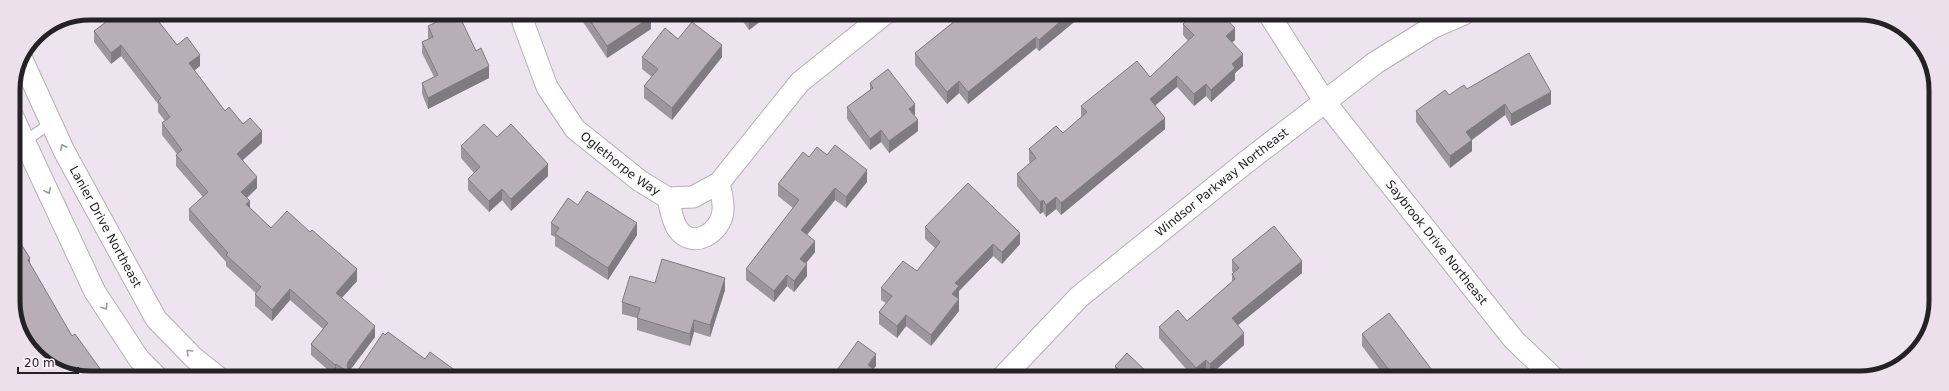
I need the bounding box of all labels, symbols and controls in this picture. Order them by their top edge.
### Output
street label: Windsor Parkway Northeast [1153,125,1291,239]
street label: Oglethorpe Way [578,129,663,199]
one-way arrow [60,144,68,152]
street label: Lanier Drive Northeast [67,164,145,290]
street label: Saybrook Drive Northeast [1383,177,1490,308]
one-way arrow [43,186,51,194]
one-way arrow [100,303,108,310]
scale bar [18,349,78,375]
one-way arrow [186,349,194,357]
text: 20 m [24,356,55,370]

